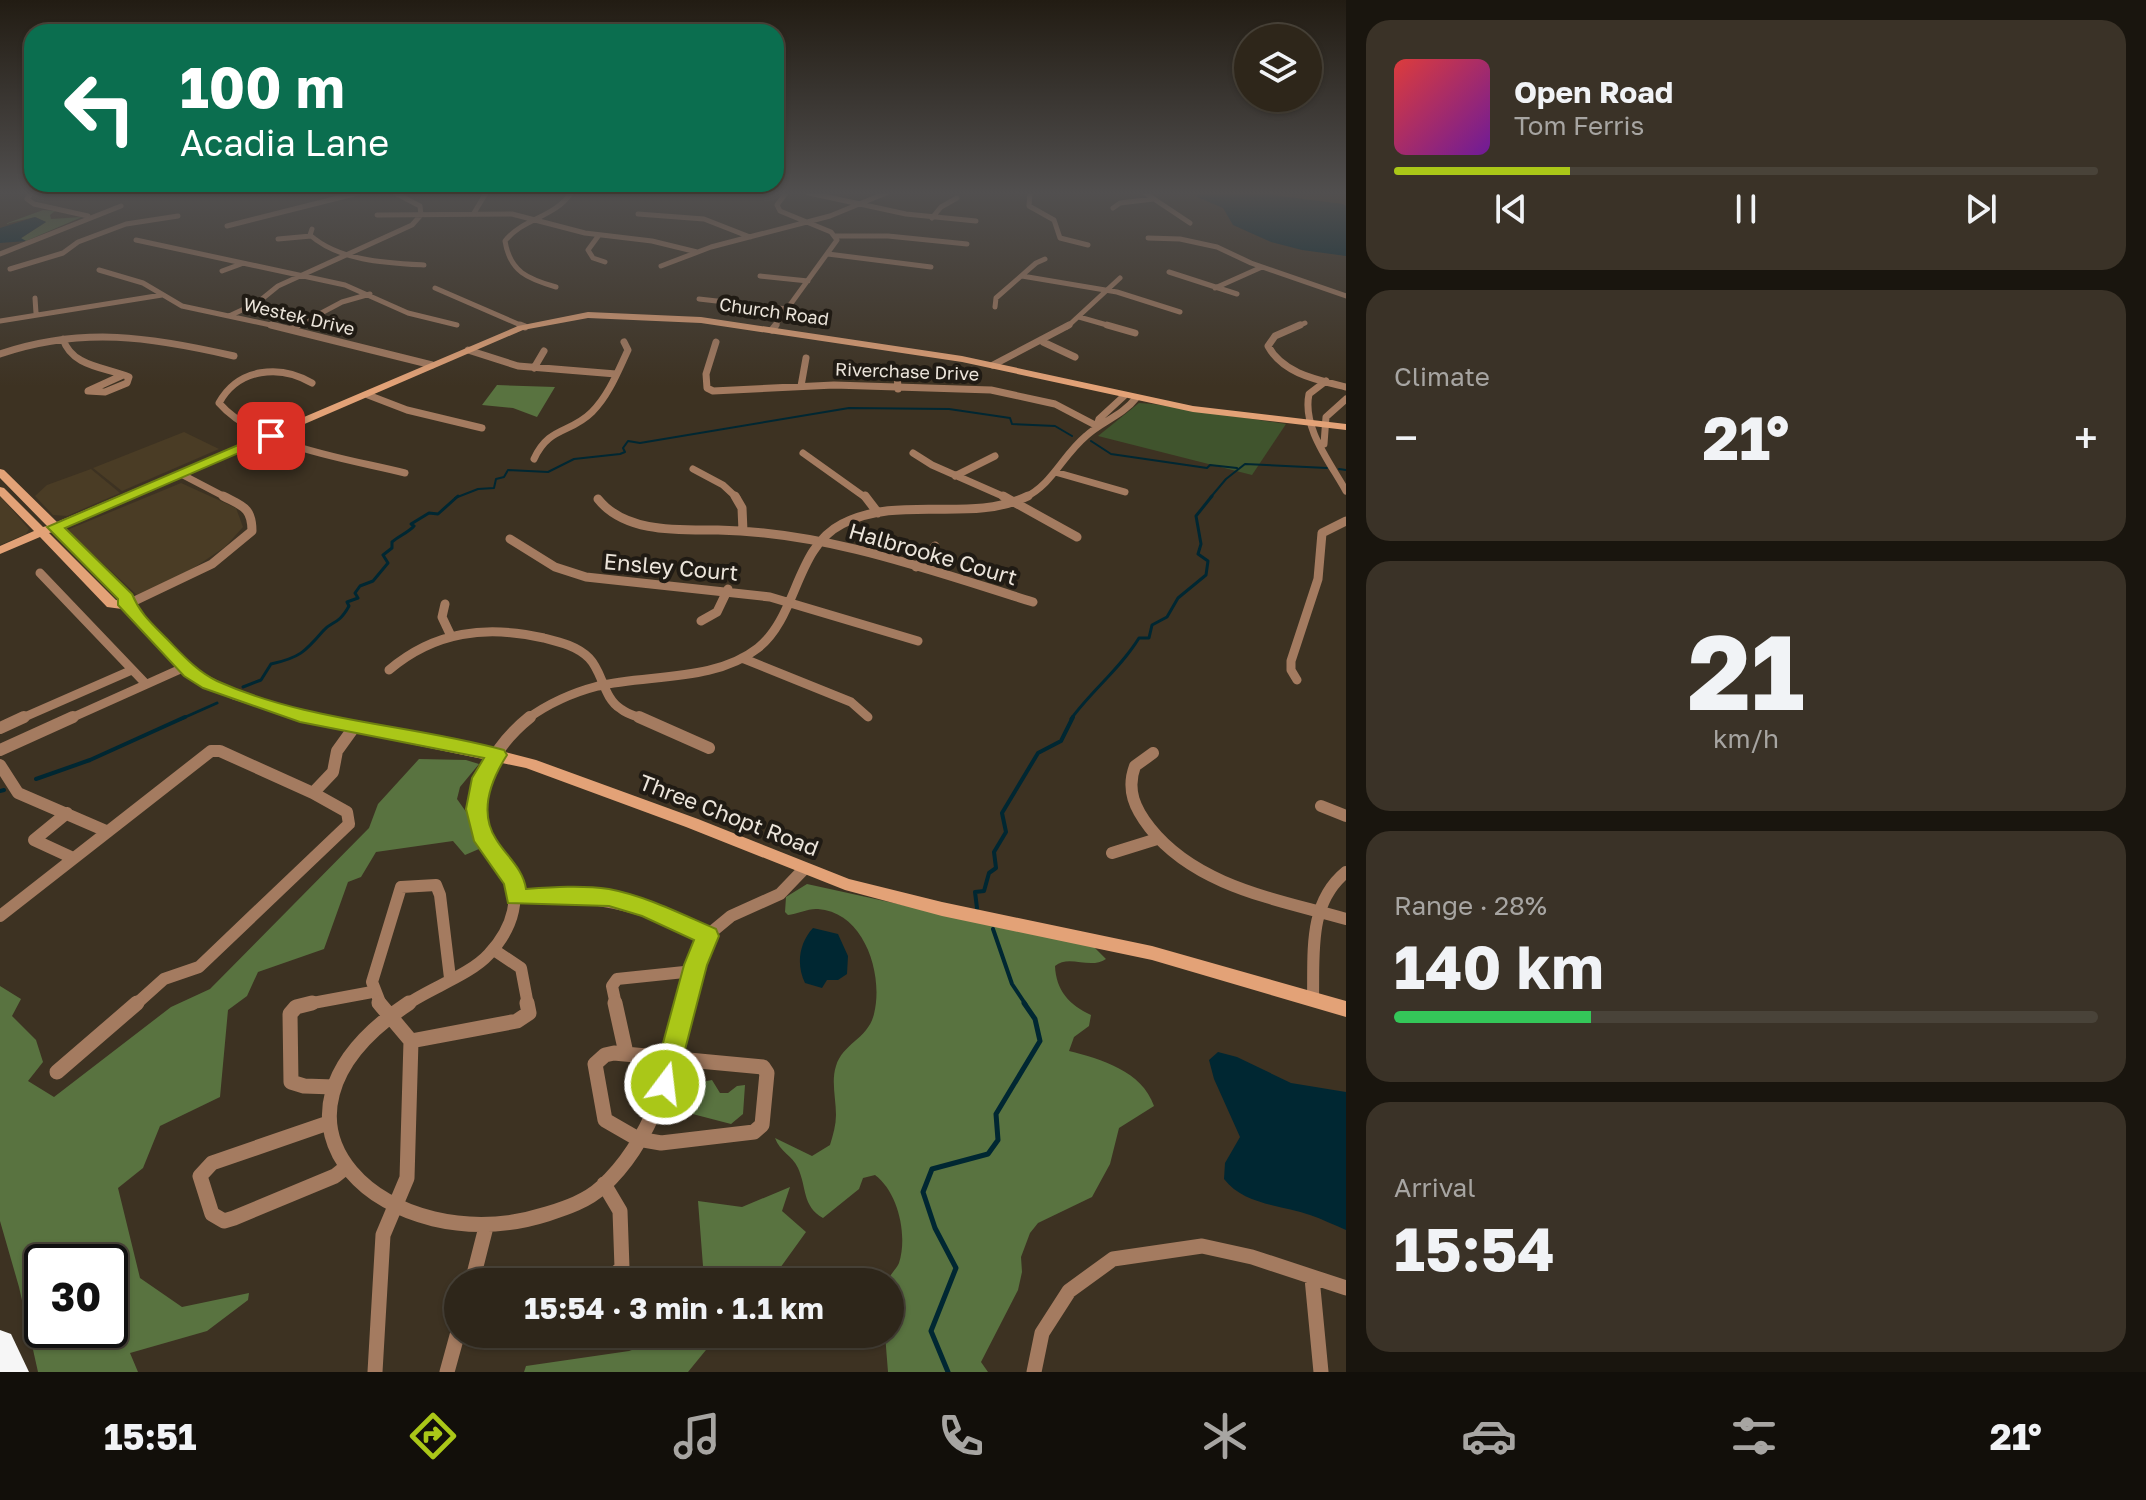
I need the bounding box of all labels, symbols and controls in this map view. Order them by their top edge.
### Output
map controls [1234,24,1322,112]
button: layers [1234,24,1322,112]
text: 100 m [180,53,345,120]
icon: left [48,56,152,160]
text: Open Road [1514,74,1673,110]
text: Tom Ferris [1514,110,1644,141]
text: Acadia Lane [180,121,389,164]
icon: previous [1489,187,1533,231]
icon: pause [1724,187,1768,231]
icon: next [1959,187,2003,231]
street label: Church Road [718,292,830,330]
street label: Westek Drive [241,293,357,340]
street label: Riverchase Drive [835,357,979,385]
text: Climate [1394,361,1490,392]
text: 21° [1703,401,1789,473]
pin [237,402,305,470]
text: − [1394,411,1418,464]
text: + [2074,411,2098,464]
icon: arrive [249,414,293,458]
street label: Halbrooke Court [846,517,1021,590]
street label: Ensley Court [603,547,739,586]
text: 21 [1687,608,1805,733]
text: km/h [1713,723,1779,754]
street label: Three Chopt Road [636,768,823,861]
text: Range · 28% [1394,890,1547,921]
text: 140 km [1394,930,1604,1002]
position arrow [623,1042,707,1126]
text: Arrival [1394,1172,1475,1203]
text: 15:54 [1394,1212,1555,1284]
speed limit sign: 30 [24,1244,128,1348]
text: 15:54 · 3 min · 1.1 km [524,1290,824,1326]
icon: directions [405,1408,461,1464]
icon: music [669,1408,725,1464]
icon: phone [933,1408,989,1464]
icon: climate [1197,1408,1253,1464]
icon: car [1461,1408,1517,1464]
icon: filters [1726,1408,1782,1464]
text: 15:51 [104,1415,197,1458]
text: 21° [1990,1415,2042,1458]

